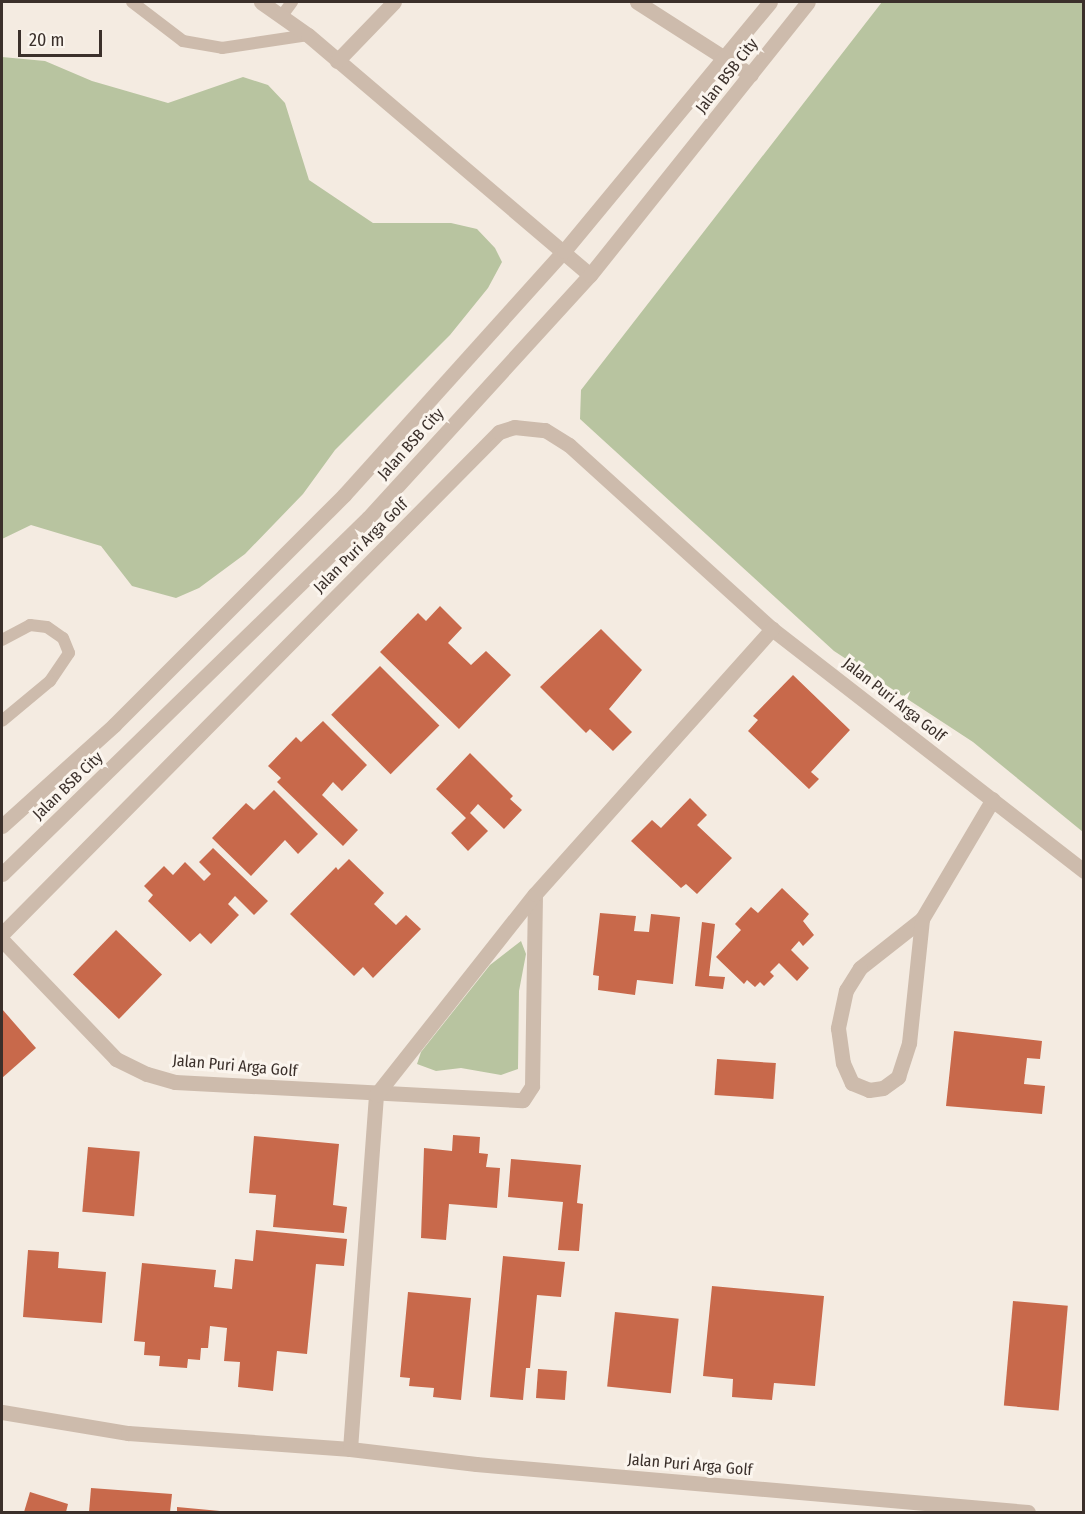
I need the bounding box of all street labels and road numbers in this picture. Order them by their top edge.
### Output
street label: Jalan BSB City [692,35,762,117]
street label: Jalan BSB City [374,404,448,484]
street label: Jalan Puri Arga Golf [310,495,412,597]
street label: Jalan Puri Arga Golf [839,654,949,746]
street label: Jalan BSB City [29,748,107,824]
street label: Jalan Puri Arga Golf [172,1051,298,1081]
street label: Jalan Puri Arga Golf [627,1450,753,1480]

